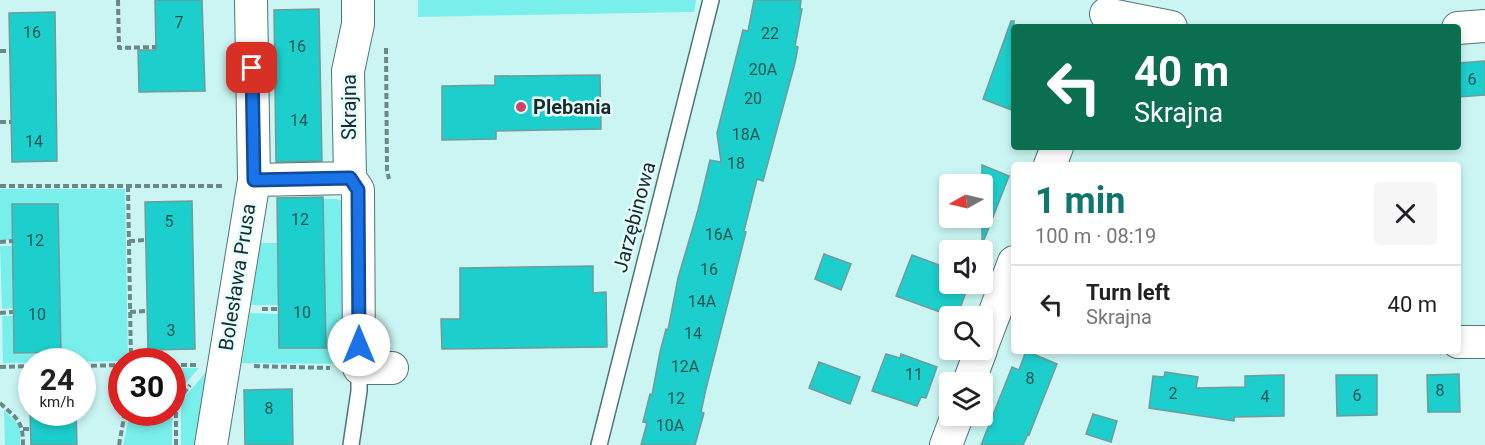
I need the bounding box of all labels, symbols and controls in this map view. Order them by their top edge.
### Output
house number: 7 [175,13,184,32]
house number: 16 [23,23,41,42]
house number: 22 [761,24,779,43]
house number: 16 [288,37,306,56]
pin [226,42,277,93]
text: 40 m [1134,47,1229,96]
icon: left [1035,48,1113,126]
icon: arrive [235,51,268,84]
house number: 20A [749,60,778,79]
house number: 6 [1468,70,1477,89]
street label: Skrajna [337,74,361,140]
house number: 20 [744,89,762,108]
place label: Plebania [533,95,611,119]
text: Skrajna [1134,97,1223,129]
marker: Plebania [514,100,528,114]
house number: 14 [290,111,308,130]
house number: 18A [732,125,761,144]
house number: 14 [25,132,43,151]
house number: 18 [727,154,745,173]
street label: Jarzębinowa [608,159,660,275]
north arrow [939,174,993,228]
map controls [939,174,993,426]
text: 1 min [1035,180,1126,222]
button: close [1374,182,1437,245]
street label: Bolesława Prusa [214,202,260,352]
house number: 12 [291,210,309,229]
house number: 5 [165,212,174,231]
text: 100 m · 08:19 [1035,224,1156,248]
house number: 16A [705,225,734,244]
house number: 12 [26,231,44,250]
button: sound [939,240,993,294]
house number: 16 [700,260,718,279]
text: Turn left [1086,280,1170,305]
icon: left [1035,288,1068,321]
house number: 14A [688,292,717,311]
text: 40 m [1388,292,1437,317]
house number: 10 [293,303,311,322]
house number: 10 [28,305,46,324]
text: Skrajna [1086,305,1152,329]
button: search [939,306,993,360]
position arrow [327,313,391,377]
house number: 3 [167,321,176,340]
house number: 14 [684,324,702,343]
speed limit sign: 30 [108,348,186,426]
house number: 12A [671,357,700,376]
text: 24 [40,362,74,397]
house number: 11 [905,365,923,384]
house number: 8 [1026,369,1035,388]
button: layers [939,372,993,426]
house number: 8 [1436,381,1445,400]
house number: 2 [1169,384,1178,403]
house number: 6 [1353,386,1362,405]
house number: 4 [1261,387,1270,406]
house number: 12 [667,389,685,408]
text: km/h [39,393,75,411]
house number: 8 [265,399,274,418]
house number: 10A [656,416,685,435]

